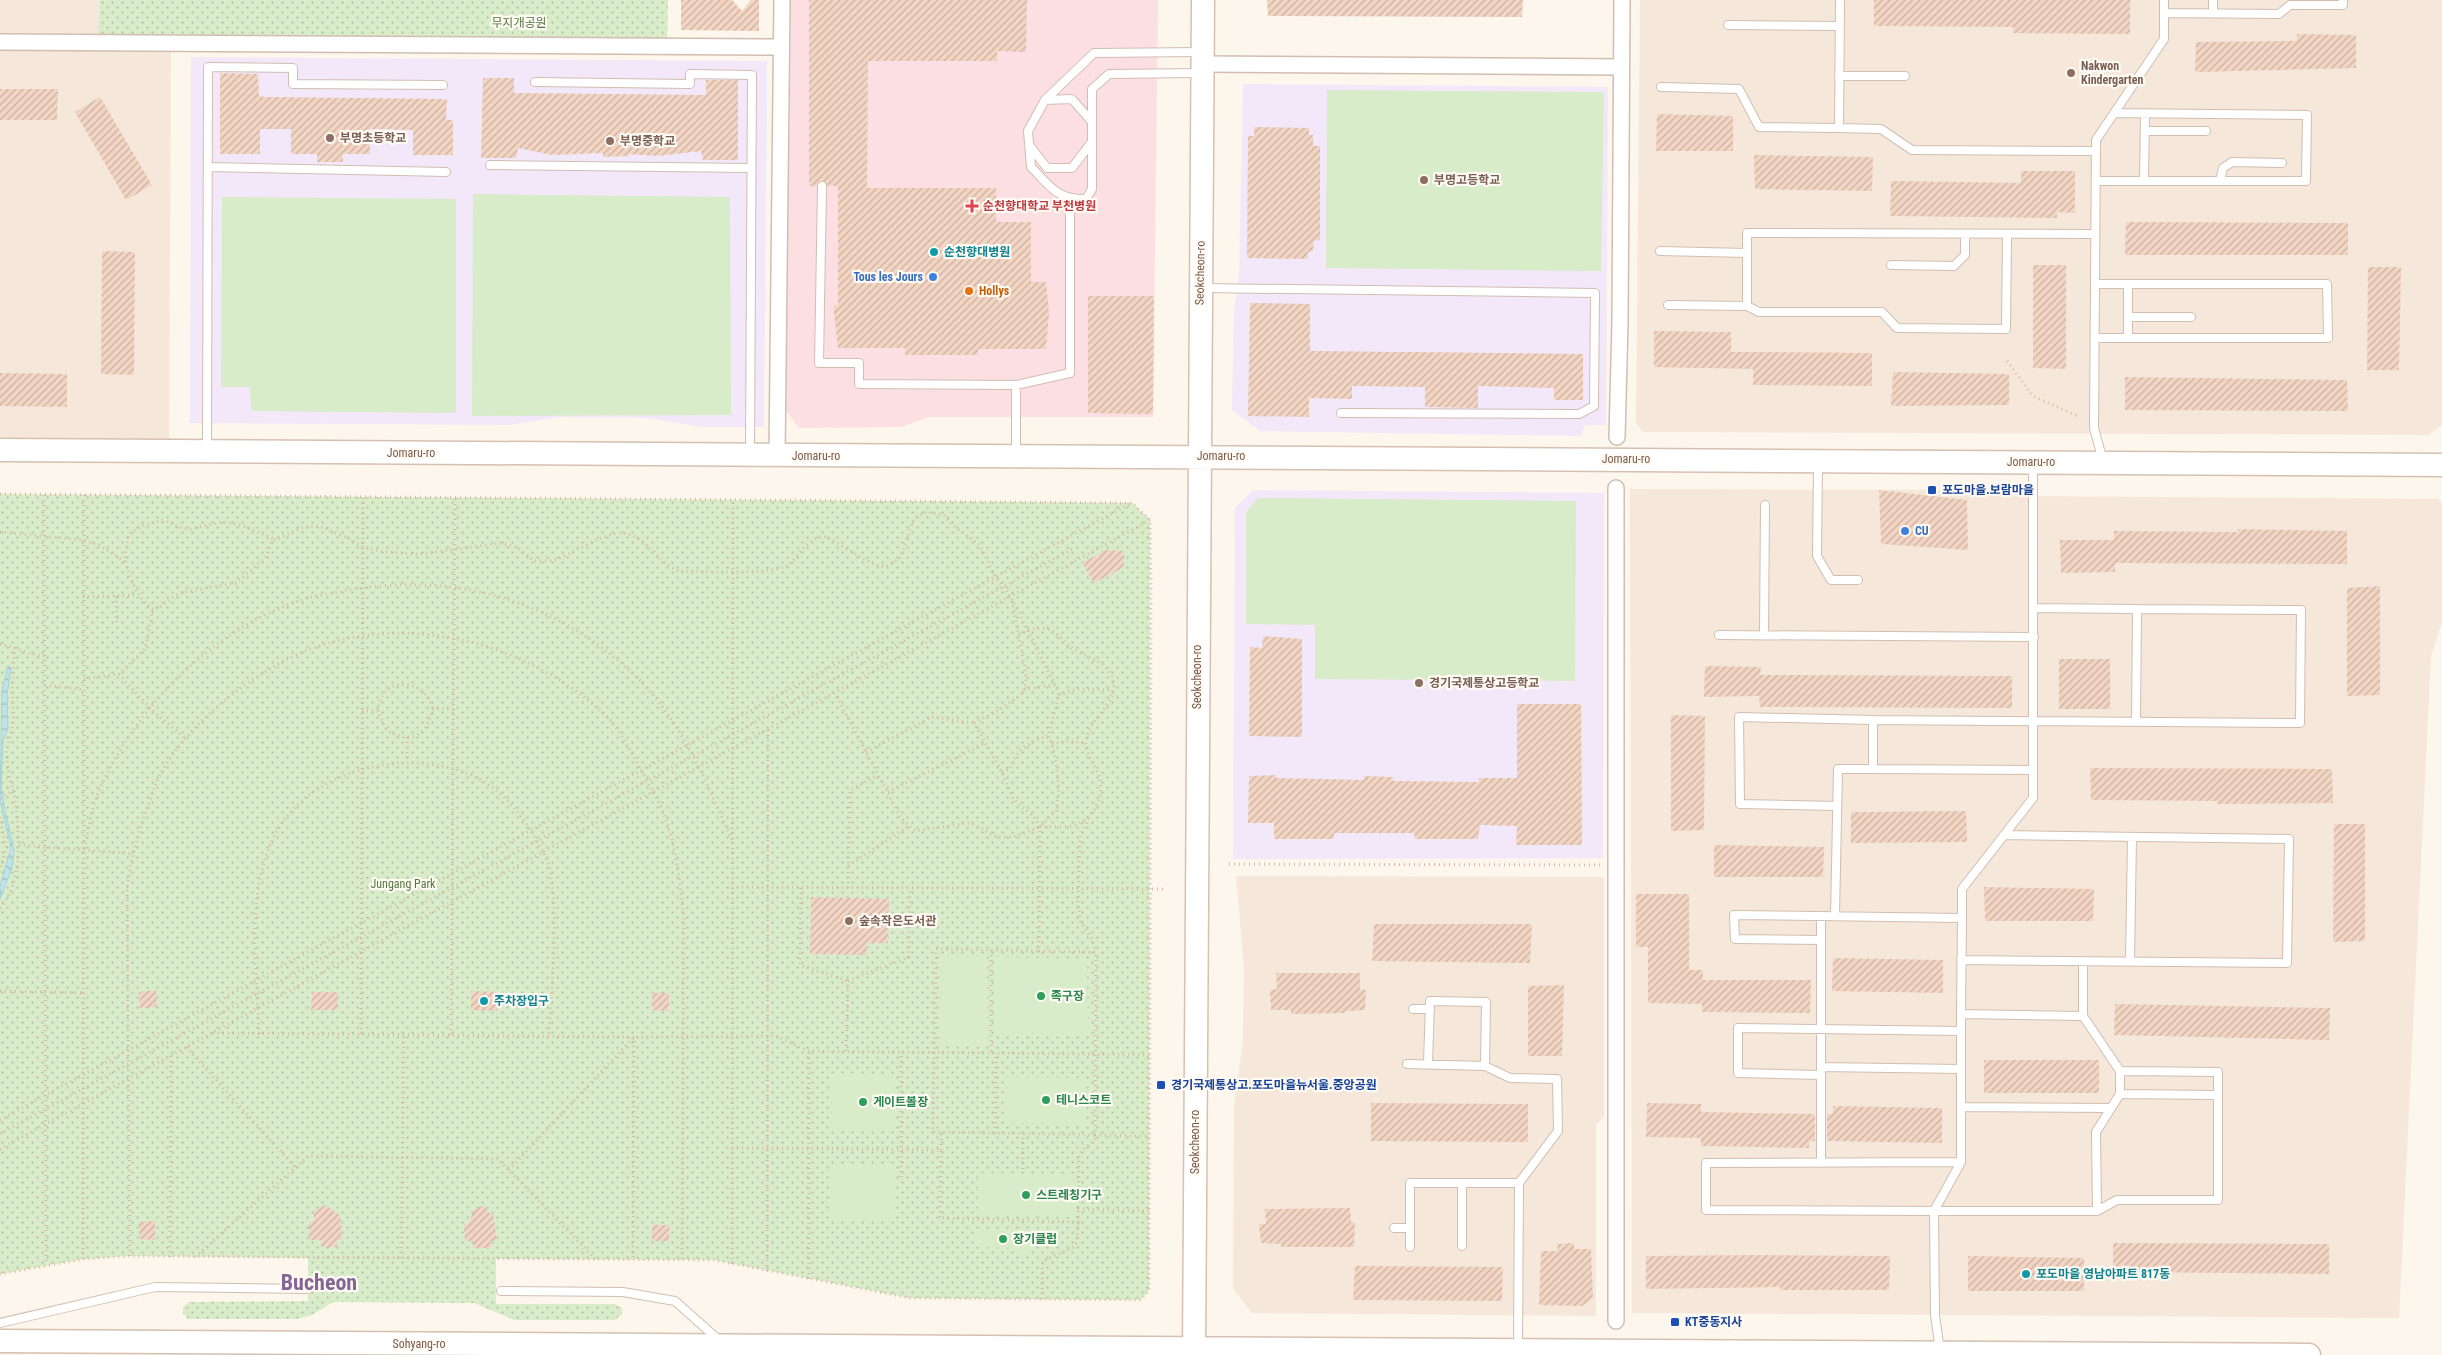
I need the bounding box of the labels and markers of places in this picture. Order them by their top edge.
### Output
place label: Nakwon Kindergarten [2081,59,2144,87]
marker: Nakwon Kindergarten [2065,67,2077,79]
place label: 부명초등학교 [340,131,406,145]
marker: 부명초등학교 [324,132,336,144]
place label: 부명중학교 [620,134,675,148]
marker: 부명중학교 [604,135,616,147]
place label: 부명고등학교 [1434,173,1500,187]
marker: 부명고등학교 [1418,174,1430,186]
marker: 순천향대학교 부천병원 [965,199,979,213]
place label: 순천향대학교 부천병원 [983,199,1096,213]
place label: 순천향대병원 [944,245,1010,259]
marker: 순천향대병원 [928,246,940,258]
place label: Tous les Jours [853,270,924,284]
marker: Tous les Jours [927,271,939,283]
place label: Hollys [979,284,1010,298]
marker: Hollys [963,285,975,297]
place label: 포도마을.보람마을 [1942,483,2034,497]
marker: 포도마을.보람마을 [1926,484,1938,496]
place label: CU [1915,524,1929,538]
marker: CU [1899,525,1911,537]
place label: 경기국제통상고등학교 [1429,676,1539,690]
marker: 경기국제통상고등학교 [1413,677,1425,689]
place label: 숲속작은도서관 [859,914,936,928]
marker: 숲속작은도서관 [843,915,855,927]
place label: 족구장 [1051,989,1084,1003]
marker: 족구장 [1035,990,1047,1002]
place label: 주차장입구 [494,994,549,1008]
marker: 주차장입구 [478,995,490,1007]
place label: 경기국제통상고.포도마을뉴서울.중앙공원 [1171,1078,1377,1092]
marker: 경기국제통상고.포도마을뉴서울.중앙공원 [1155,1079,1167,1091]
place label: 테니스코트 [1056,1093,1111,1107]
marker: 테니스코트 [1040,1094,1052,1106]
place label: 게이트볼장 [873,1095,928,1109]
marker: 게이트볼장 [857,1096,869,1108]
place label: 스트레칭기구 [1036,1188,1102,1202]
marker: 스트레칭기구 [1020,1189,1032,1201]
place label: 장기클럽 [1013,1232,1057,1246]
marker: 장기클럽 [997,1233,1009,1245]
place label: 포도마을 영남아파트 817동 [2036,1267,2170,1281]
marker: 포도마을 영남아파트 817동 [2020,1268,2032,1280]
place label: KT중동지사 [1685,1315,1742,1329]
marker: KT중동지사 [1669,1316,1681,1328]

